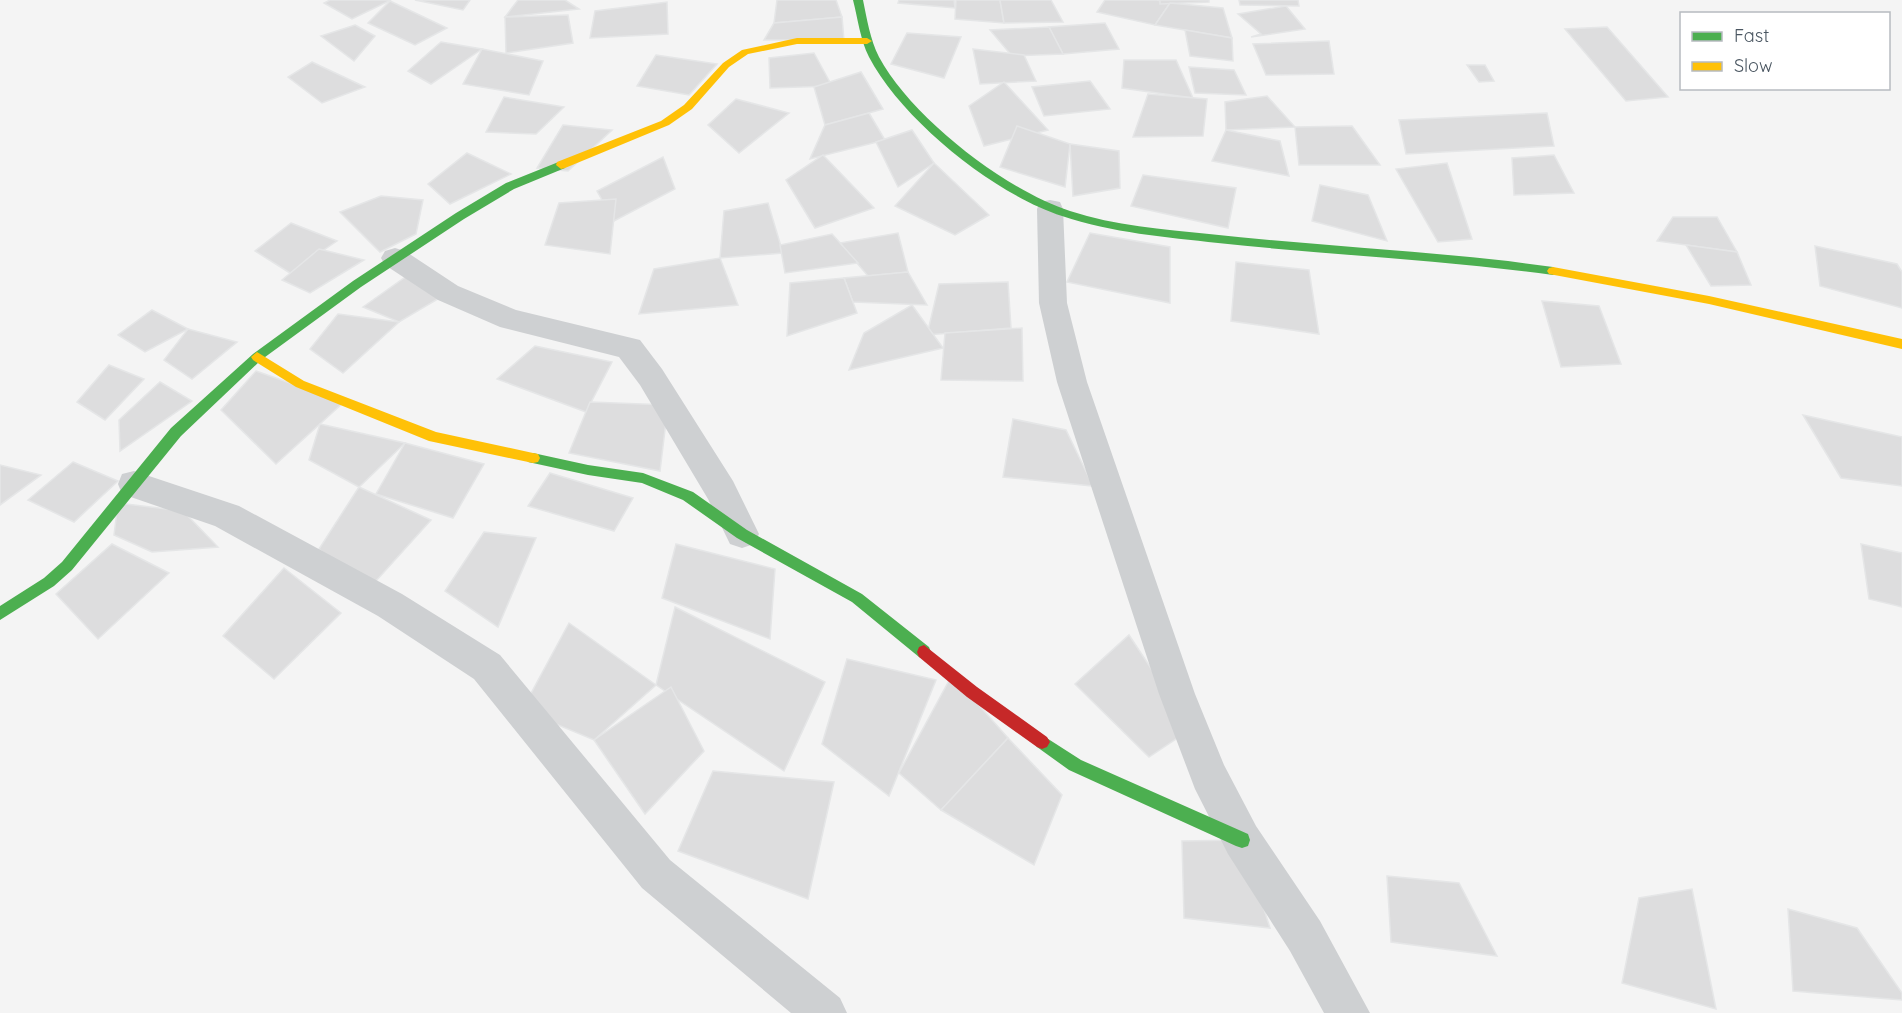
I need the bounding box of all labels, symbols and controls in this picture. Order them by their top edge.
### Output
legend [1680,12,1890,90]
text: Fast [1734,24,1769,47]
text: Slow [1734,54,1772,77]

